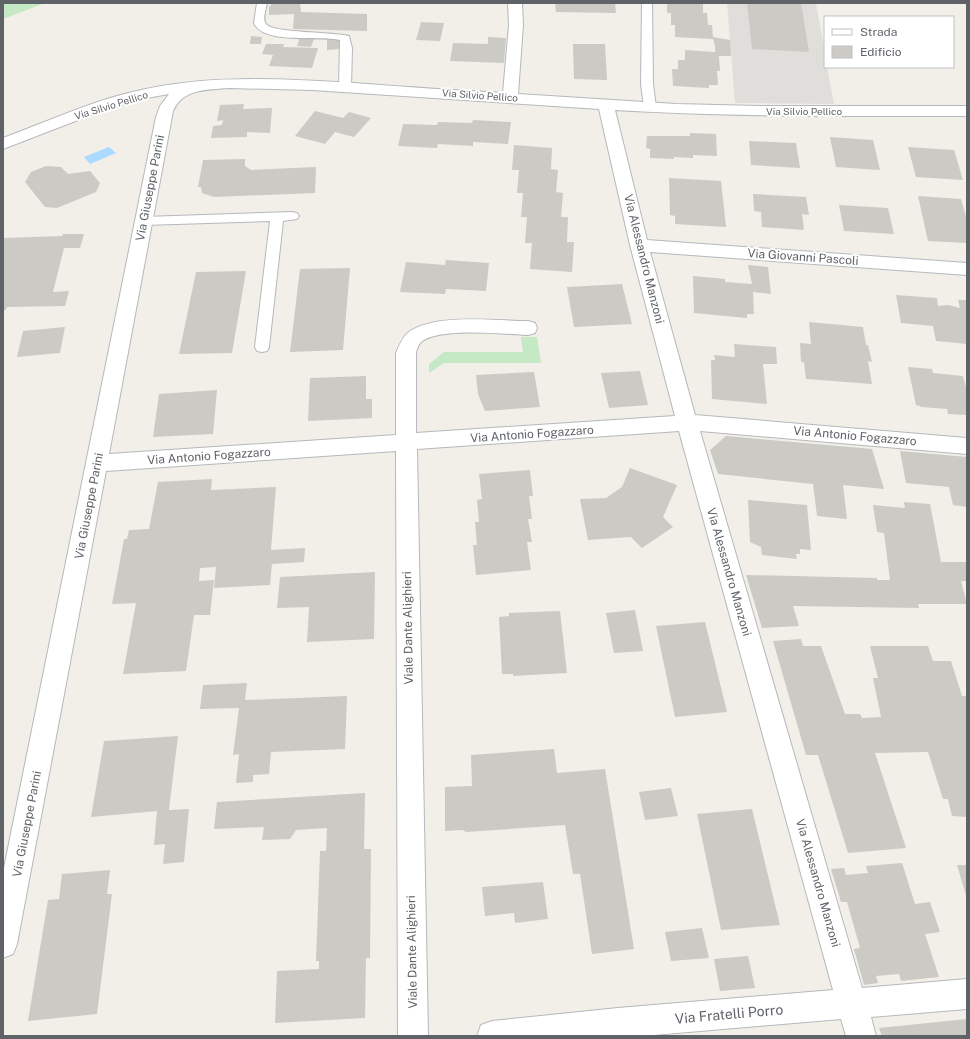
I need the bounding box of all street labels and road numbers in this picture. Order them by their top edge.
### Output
street label: Via Silvio Pellico [442,86,519,104]
street label: Via Silvio Pellico [73,88,149,122]
street label: Via Silvio Pellico [766,105,842,117]
street label: Via Giuseppe Parini [133,134,167,242]
street label: Via Alessandro Manzoni [621,193,667,325]
street label: Via Giovanni Pascoli [747,246,859,268]
street label: Via Antonio Fogazzaro [470,423,595,445]
street label: Via Antonio Fogazzaro [793,424,918,448]
street label: Via Antonio Fogazzaro [147,445,272,467]
street label: Via Giuseppe Parini [72,452,106,560]
street label: Via Alessandro Manzoni [704,506,754,638]
street label: Viale Dante Alighieri [400,571,416,685]
street label: Via Giuseppe Parini [10,770,44,878]
street label: Via Alessandro Manzoni [793,817,843,949]
street label: Viale Dante Alighieri [404,895,420,1009]
street label: Via Fratelli Porro [674,1001,784,1027]

